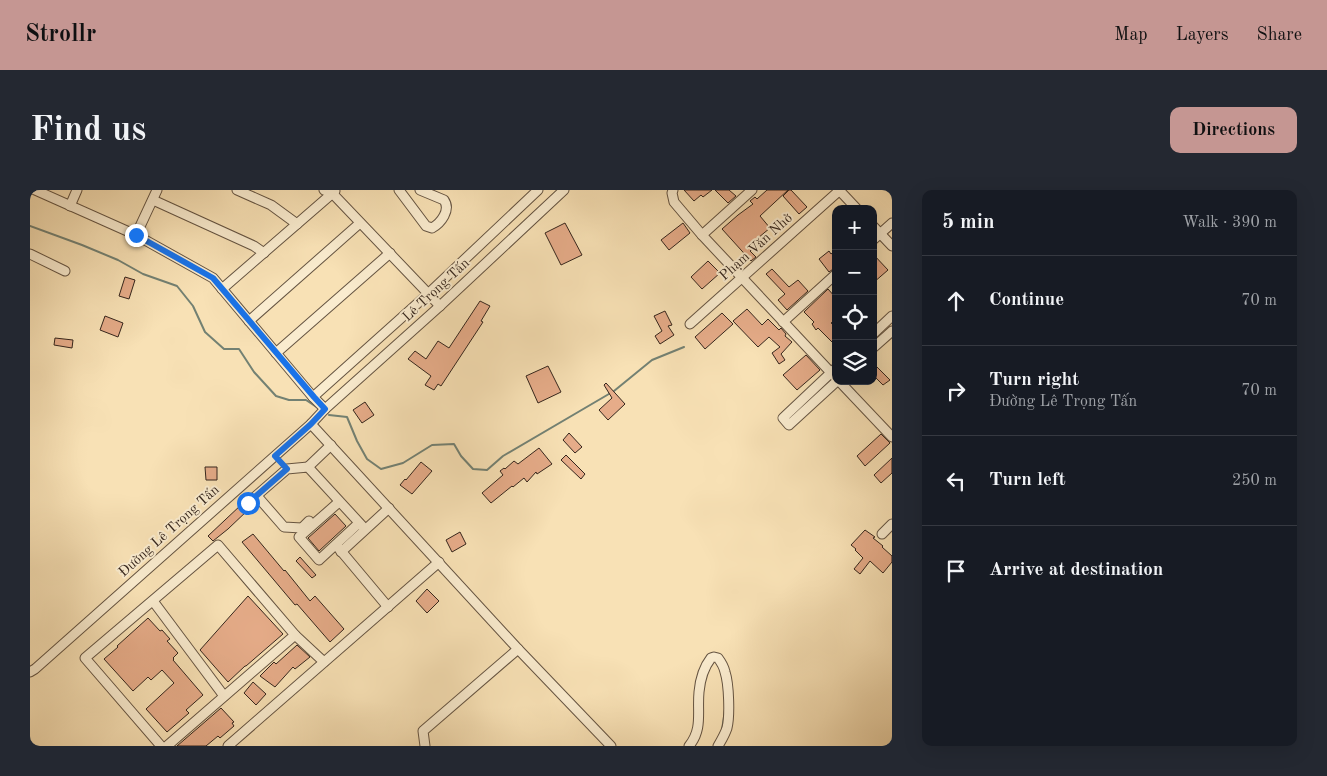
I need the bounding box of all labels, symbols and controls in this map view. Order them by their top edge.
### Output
text: Strollr [25,23,96,47]
text: Map [1114,26,1148,44]
text: Layers [1176,26,1228,44]
text: Share [1256,26,1302,44]
button: Directions [1170,107,1297,153]
text: Find us [30,113,146,148]
map controls [832,205,877,385]
button: + [832,205,877,250]
street label: Phạm Văn Nhờ [717,211,795,283]
text: 5 min [942,212,995,233]
text: Walk · 390 m [1182,215,1277,231]
route end [125,224,148,247]
button: − [832,250,877,295]
street label: Lê Trọng Tấn [399,255,472,324]
icon: ahead [942,287,970,315]
text: Continue [989,291,1064,310]
text: 70 m [1241,293,1277,309]
button: locate [832,295,877,340]
button: layers [832,340,877,385]
text: Turn right [989,371,1079,390]
icon: right [942,377,970,405]
text: 70 m [1241,383,1277,399]
text: Đường Lê Trọng Tấn [989,394,1137,410]
icon: left [942,467,970,495]
text: Turn left [989,471,1066,490]
text: 250 m [1232,473,1277,489]
street label: Đường Lê Trọng Tấn [115,481,222,580]
route start [237,492,260,515]
icon: arrive [942,557,970,585]
text: Arrive at destination [989,561,1163,580]

